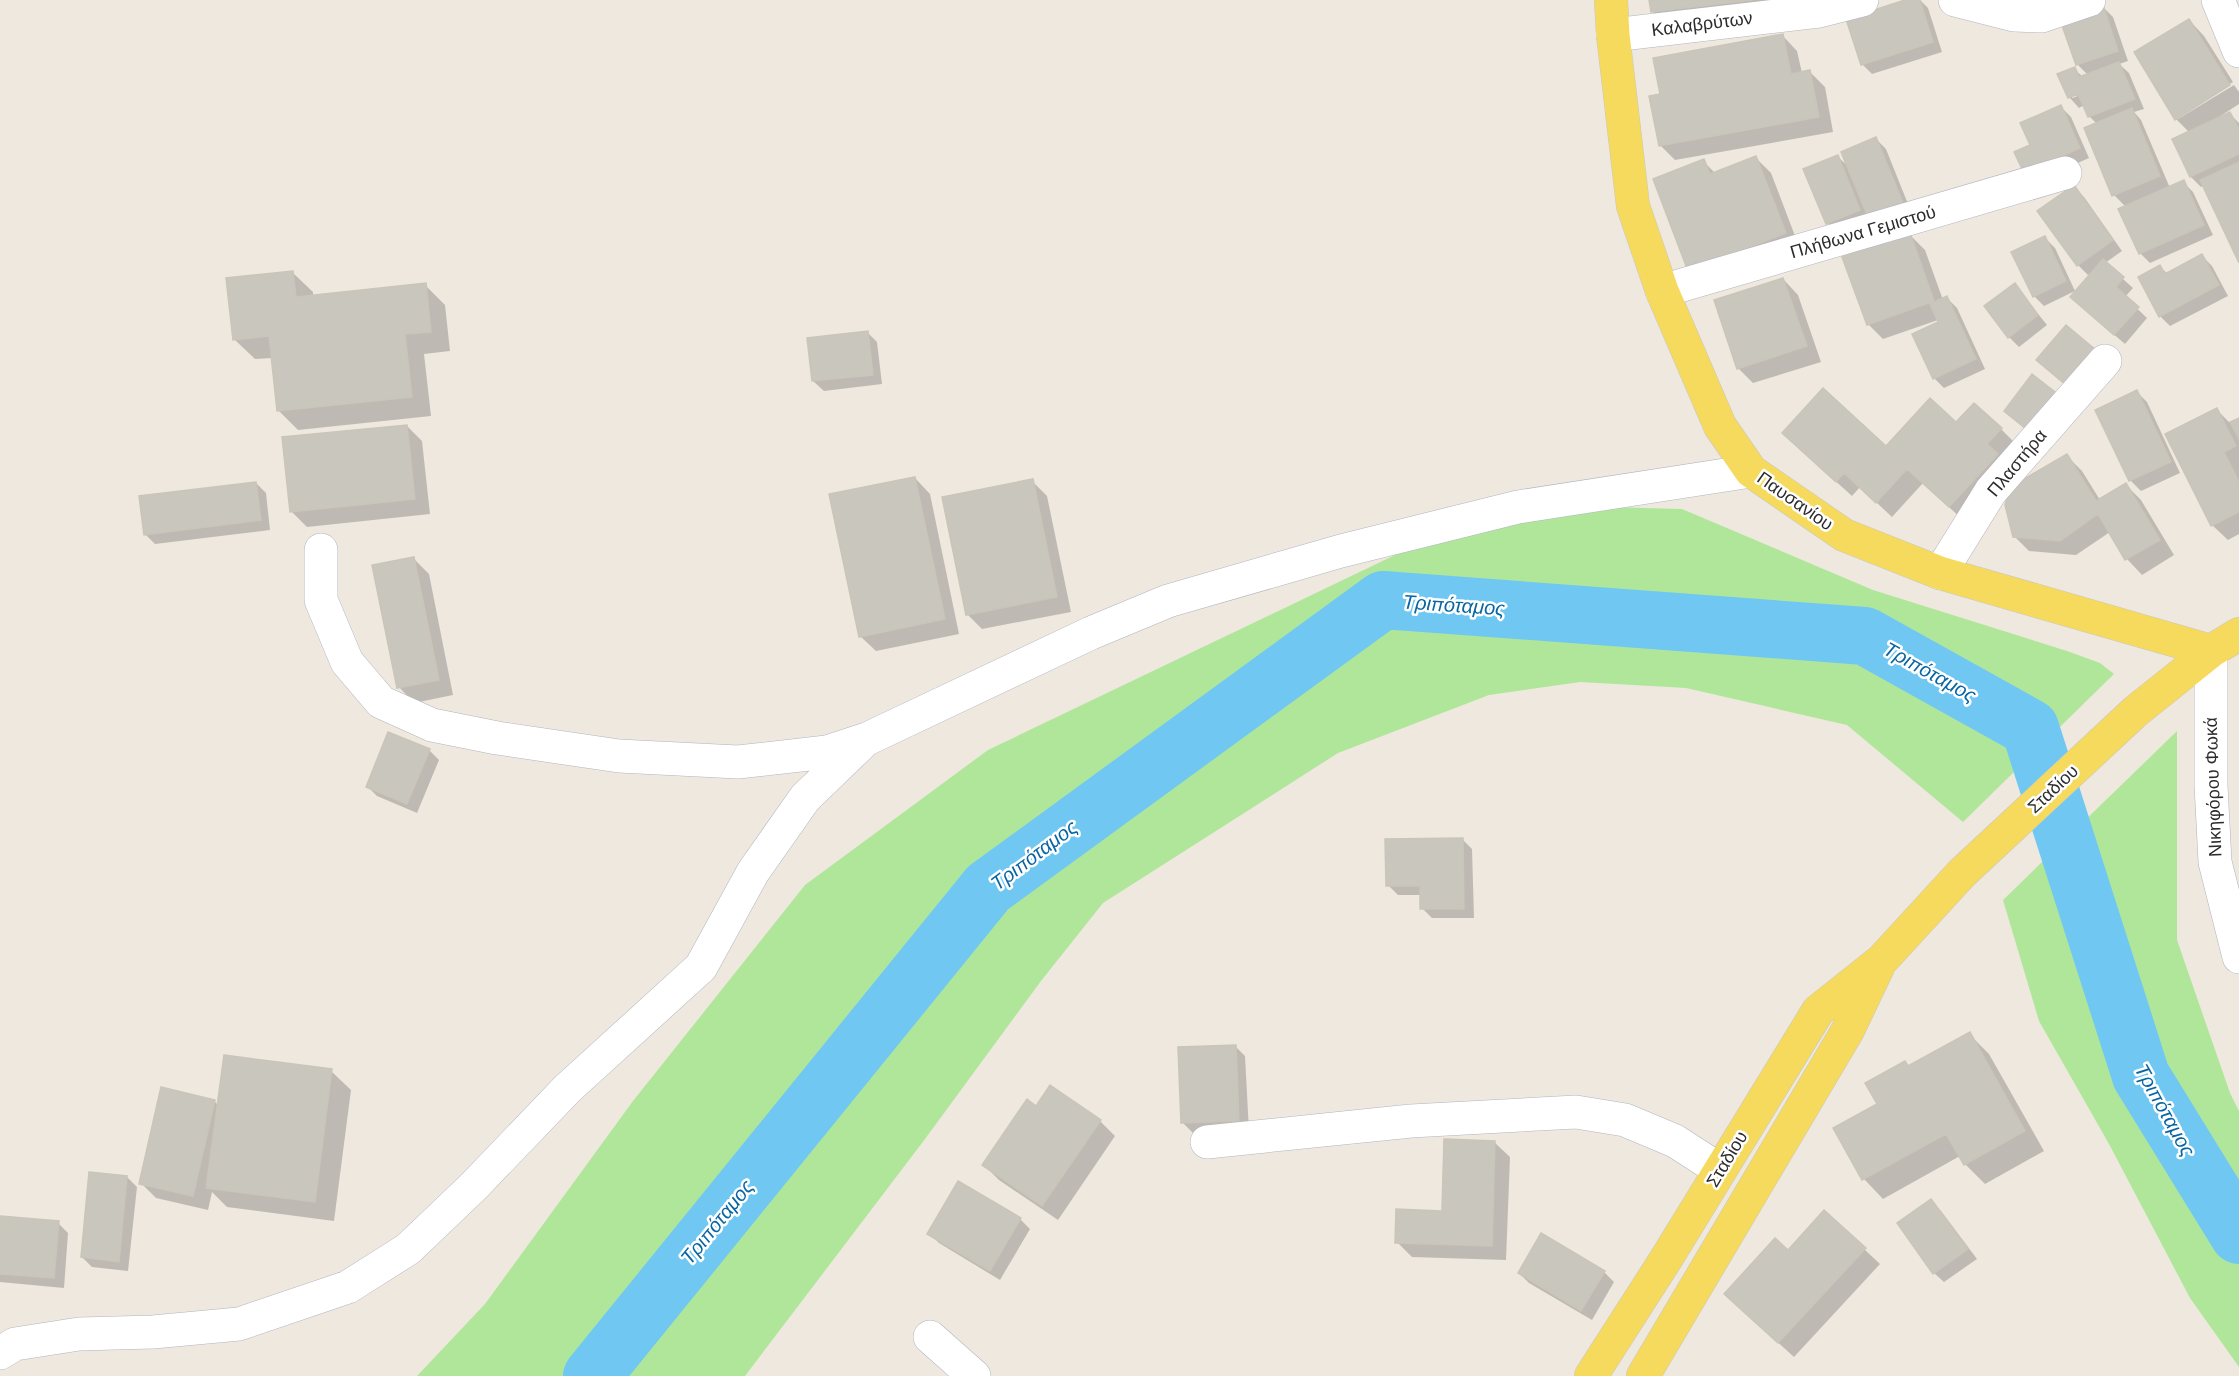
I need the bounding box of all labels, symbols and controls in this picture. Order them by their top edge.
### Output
street label: Καλαβρύτων [1650,6,1754,42]
street label: Πλήθωνα Γεμιστού [1787,200,1939,264]
street label: Πλαστήρα [1982,424,2052,502]
street label: Παυσανίου [1752,466,1838,536]
water label: Τριπόταμος [1402,588,1506,622]
water label: Τριπόταμος [1879,636,1981,708]
street label: Νικηφόρου Φωκά [2199,717,2227,857]
street label: Σταδίου [2022,759,2084,819]
water label: Τριπόταμος [985,814,1083,896]
water label: Τριπόταμος [2129,1059,2201,1161]
street label: Σταδίου [1701,1127,1753,1191]
water label: Τριπόταμος [675,1174,759,1270]

